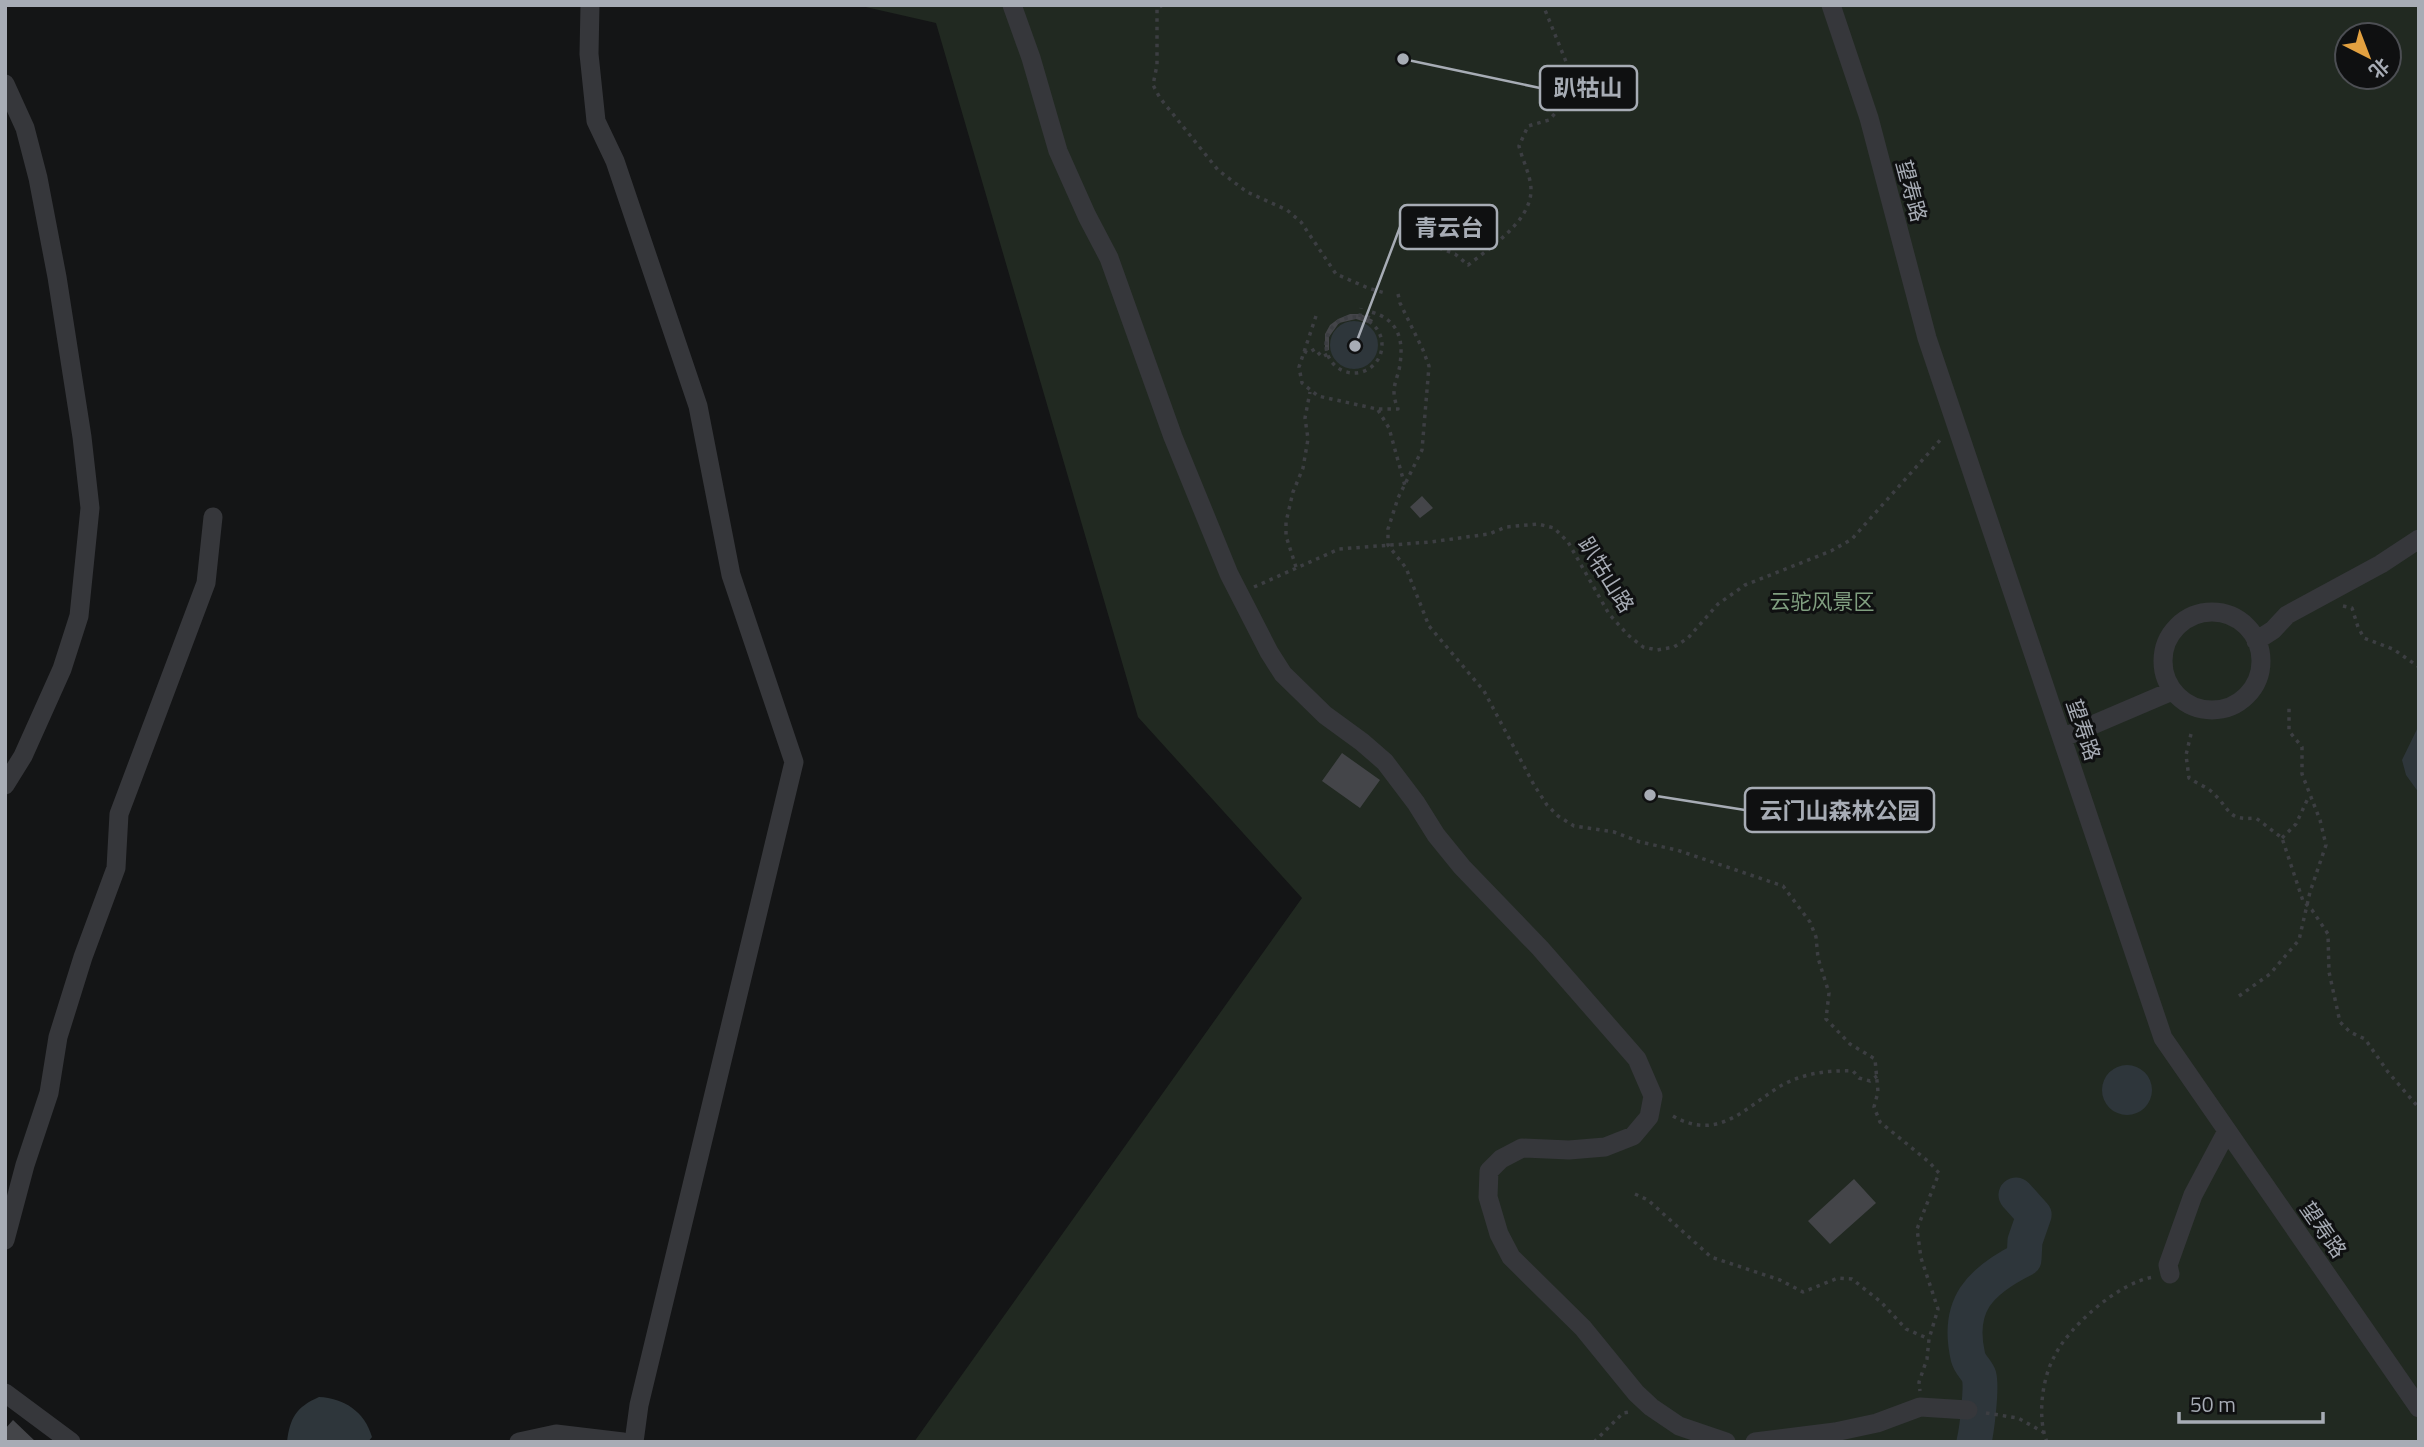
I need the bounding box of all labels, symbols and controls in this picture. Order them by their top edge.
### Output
north arrow [2333,21,2403,91]
text: 北 [2363,52,2396,86]
callout: 趴牯山 [1540,66,1637,110]
text: 趴牯山 [1554,70,1623,105]
street label: 望寿路 [1888,156,1936,225]
callout: 青云台 [1400,205,1497,249]
text: 青云台 [1415,210,1484,245]
street label: 趴牯山路 [1571,530,1643,619]
park label: 云驼风景区 [1770,585,1875,617]
street label: 望寿路 [2059,695,2109,765]
callout: 云门山森林公园 [1745,788,1934,832]
text: 云门山森林公园 [1760,793,1921,828]
street label: 望寿路 [2293,1194,2355,1264]
scale bar [2179,1380,2322,1424]
text: 50 m [2190,1388,2236,1420]

